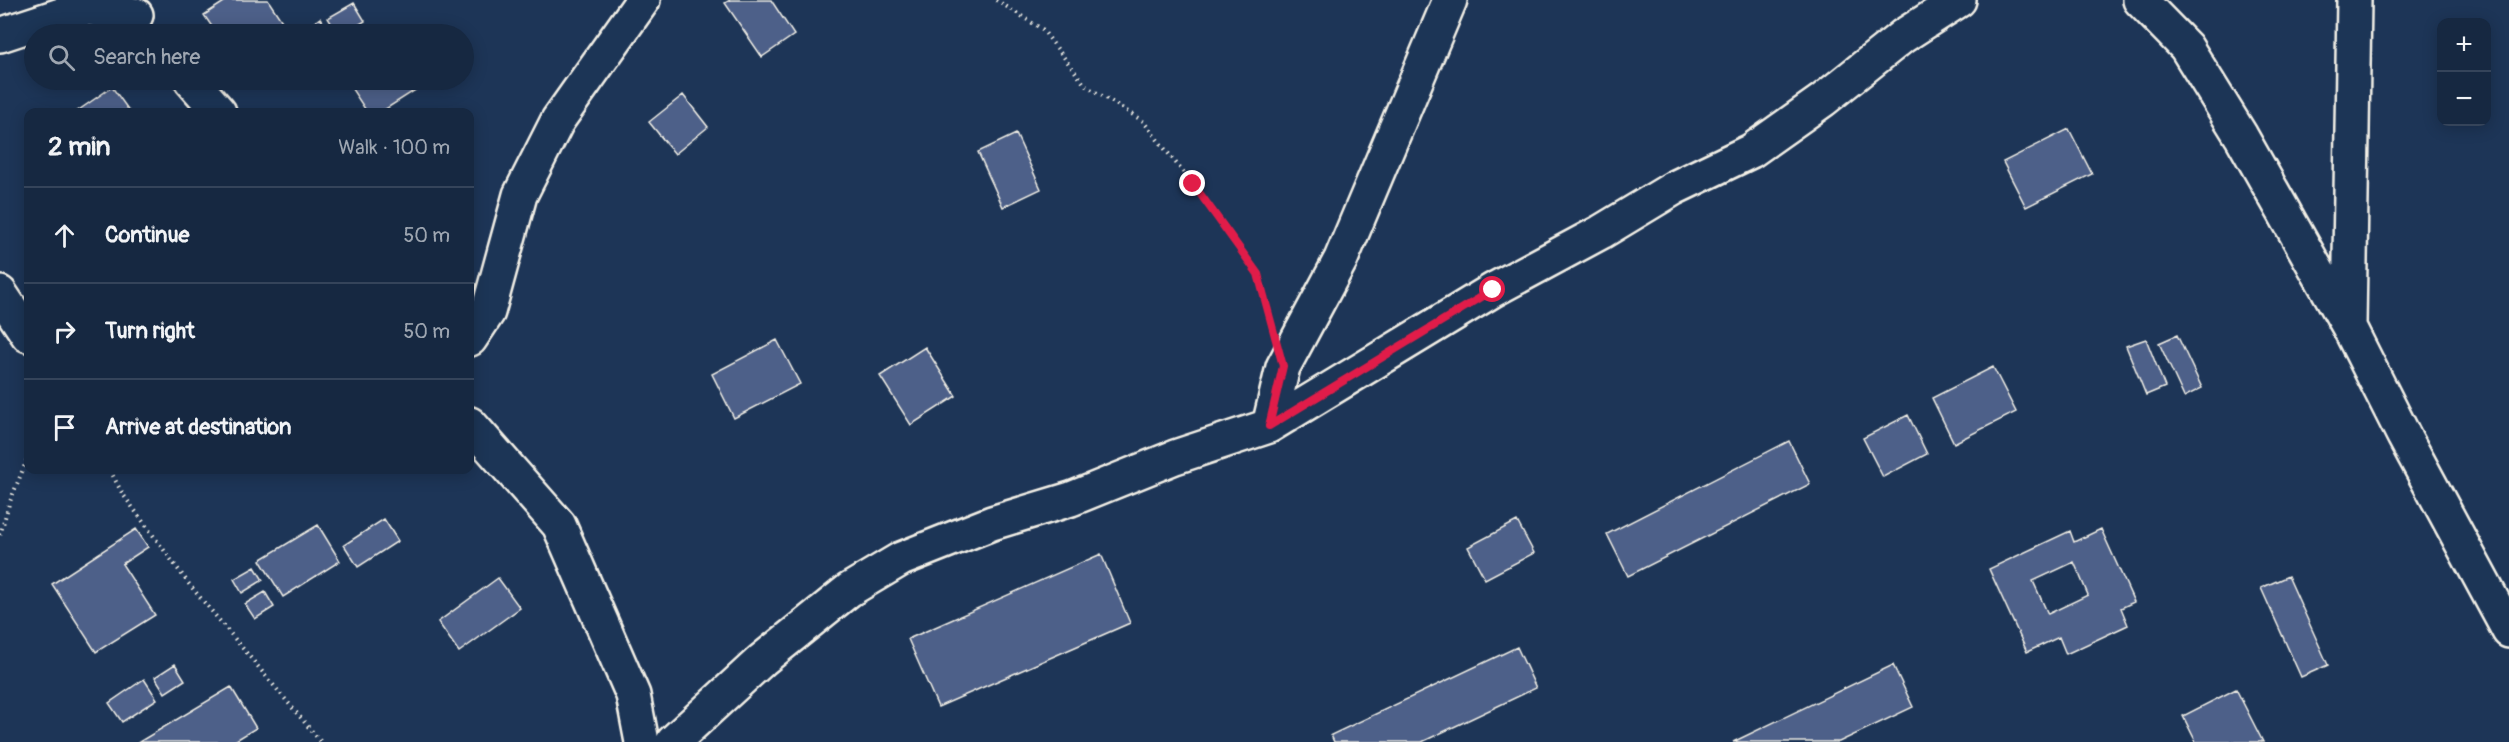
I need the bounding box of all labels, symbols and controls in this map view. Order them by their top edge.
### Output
map controls [2437,18,2491,126]
button: + [2437,18,2491,72]
search box [24,24,474,90]
icon: search [45,41,78,74]
text: Search here [93,43,200,71]
button: − [2437,72,2491,126]
text: 2 min [48,131,110,163]
text: Walk · 100 m [338,135,450,160]
route end [1179,170,1205,196]
icon: ahead [48,219,81,252]
text: Continue [105,221,189,249]
text: 50 m [403,223,450,248]
route start [1479,276,1505,302]
icon: right [48,315,81,348]
text: Turn right [105,317,195,345]
text: 50 m [403,319,450,344]
icon: arrive [48,411,81,444]
text: Arrive at destination [105,413,291,441]

